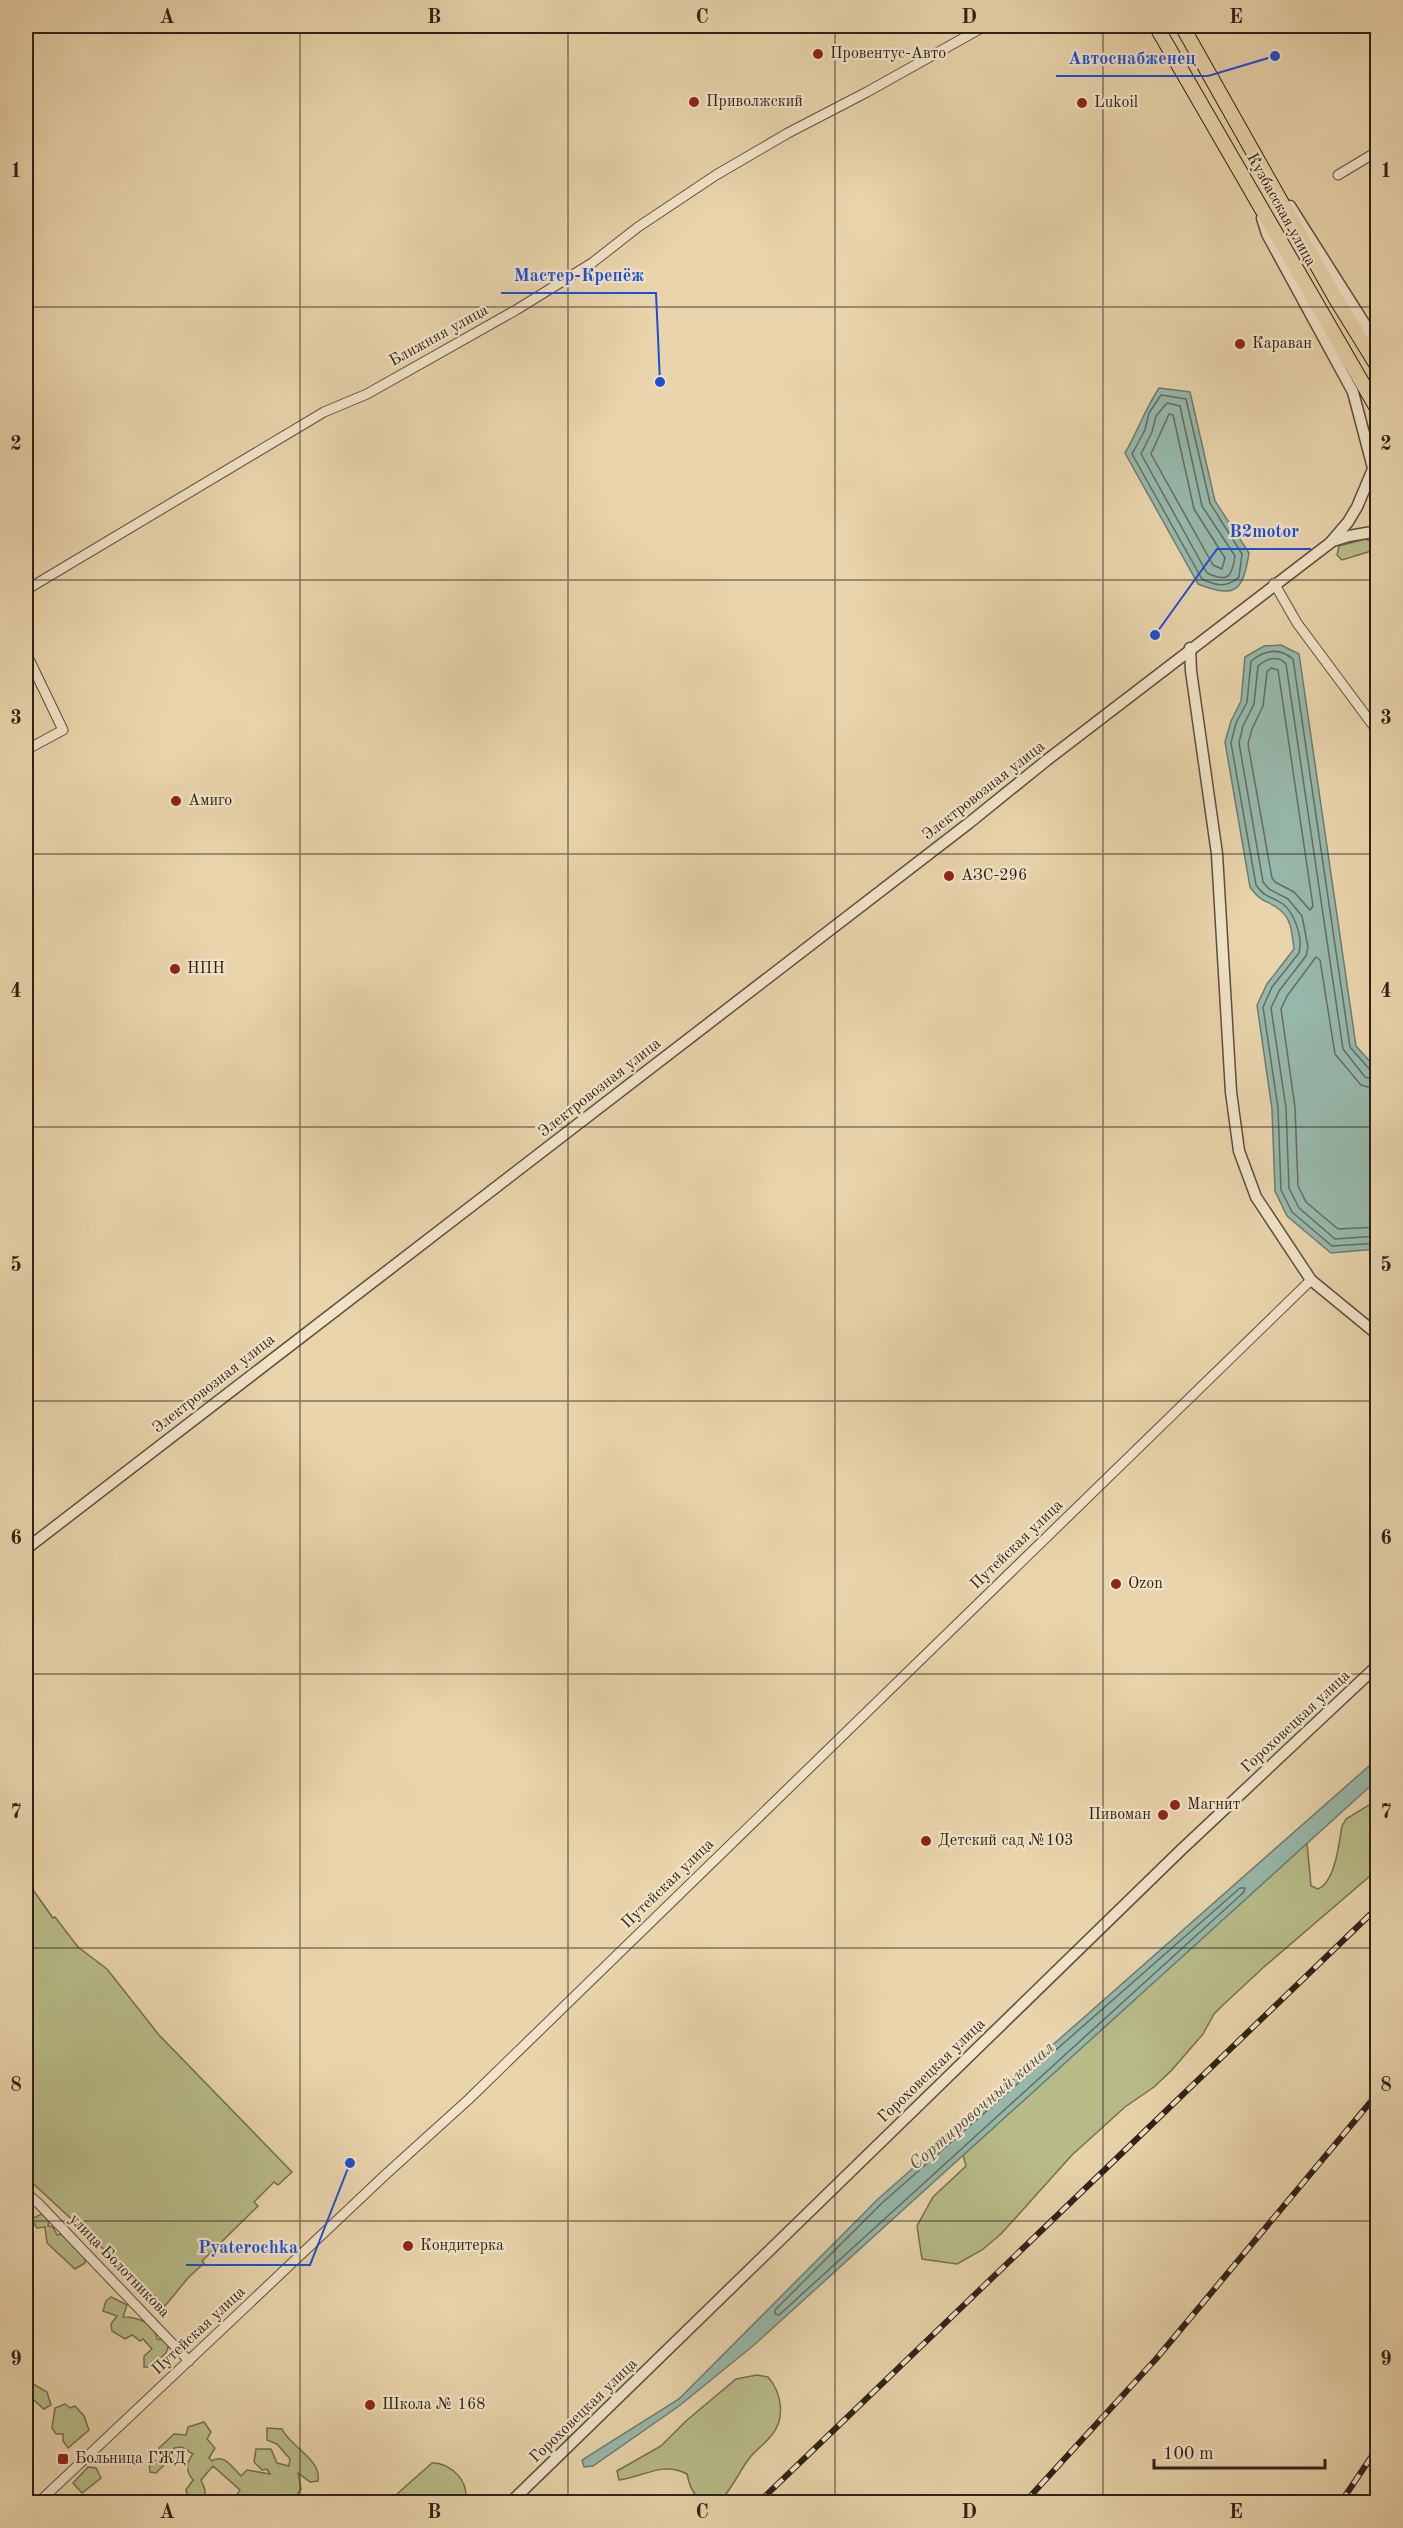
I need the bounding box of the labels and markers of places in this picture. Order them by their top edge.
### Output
callout: Автоснабженец [1056,40,1208,76]
place label: Провентус-Авто [830,46,946,62]
marker: Провентус-Авто [811,47,825,61]
place label: Приволжский [706,94,803,110]
marker: Приволжский [687,95,701,109]
place label: Lukoil [1094,95,1138,111]
marker: Lukoil [1075,96,1089,110]
callout: Мастер-Крепёж [501,257,656,293]
place label: Караван [1252,336,1312,352]
marker: Караван [1233,337,1247,351]
callout: B2motor [1217,513,1311,549]
place label: Амиго [188,793,232,809]
marker: Амиго [169,794,183,808]
place label: АЗС-296 [961,868,1027,884]
marker: АЗС-296 [942,869,956,883]
place label: НПН [187,961,225,977]
marker: НПН [168,962,182,976]
place label: Ozon [1128,1576,1163,1592]
marker: Ozon [1109,1577,1123,1591]
place label: Магнит [1187,1797,1240,1813]
marker: Магнит [1168,1798,1182,1812]
place label: Пивоман [1088,1807,1151,1823]
marker: Пивоман [1156,1808,1170,1822]
place label: Детский сад №103 [938,1833,1074,1849]
marker: Детский сад №103 [919,1834,933,1848]
callout: Pyaterochka [186,2229,310,2265]
place label: Кондитерка [420,2238,504,2254]
marker: Кондитерка [401,2239,415,2253]
place label: Школа № 168 [382,2397,485,2413]
marker: Школа № 168 [363,2398,377,2412]
place label: Больница ГЖД [75,2451,186,2467]
marker: Больница ГЖД [56,2452,70,2466]

